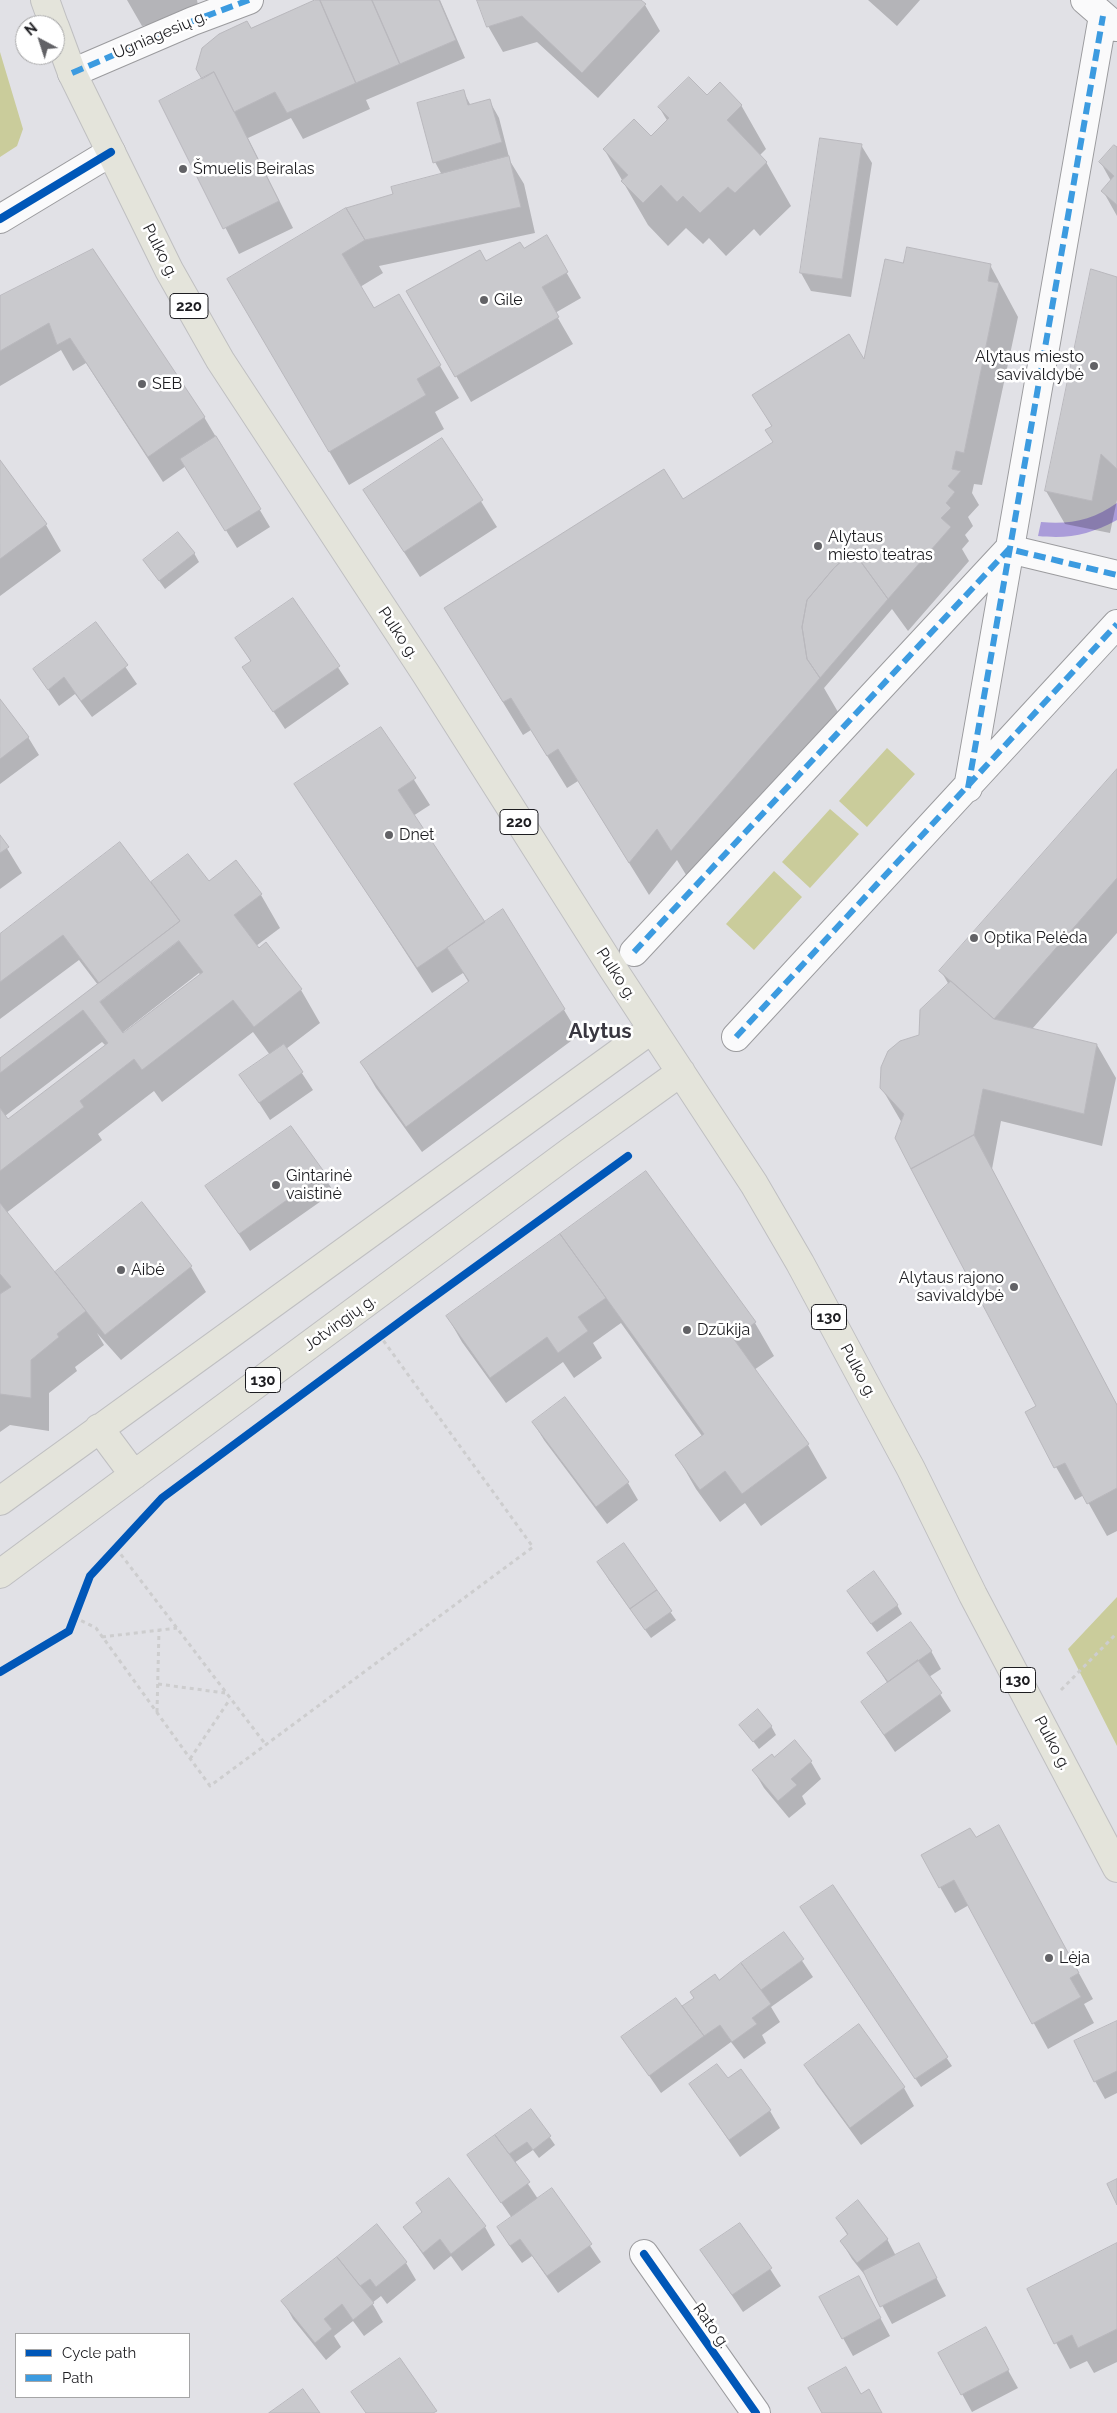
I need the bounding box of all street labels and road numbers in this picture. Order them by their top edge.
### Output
street label: Ugniagesių g. [110,7,210,63]
street label: Pulko g. [138,221,182,281]
road number: 220 [170,294,208,318]
street label: Pulko g. [374,603,422,663]
road number: 220 [500,810,538,834]
street label: Pulko g. [592,944,640,1004]
street label: Jotvingių g. [301,1291,379,1355]
road number: 130 [812,1304,846,1330]
street label: Pulko g. [836,1341,880,1401]
road number: 130 [246,1368,280,1392]
road number: 130 [1000,1668,1036,1692]
street label: Pulko g. [1030,1713,1074,1773]
street label: Rato g. [689,2300,733,2352]

